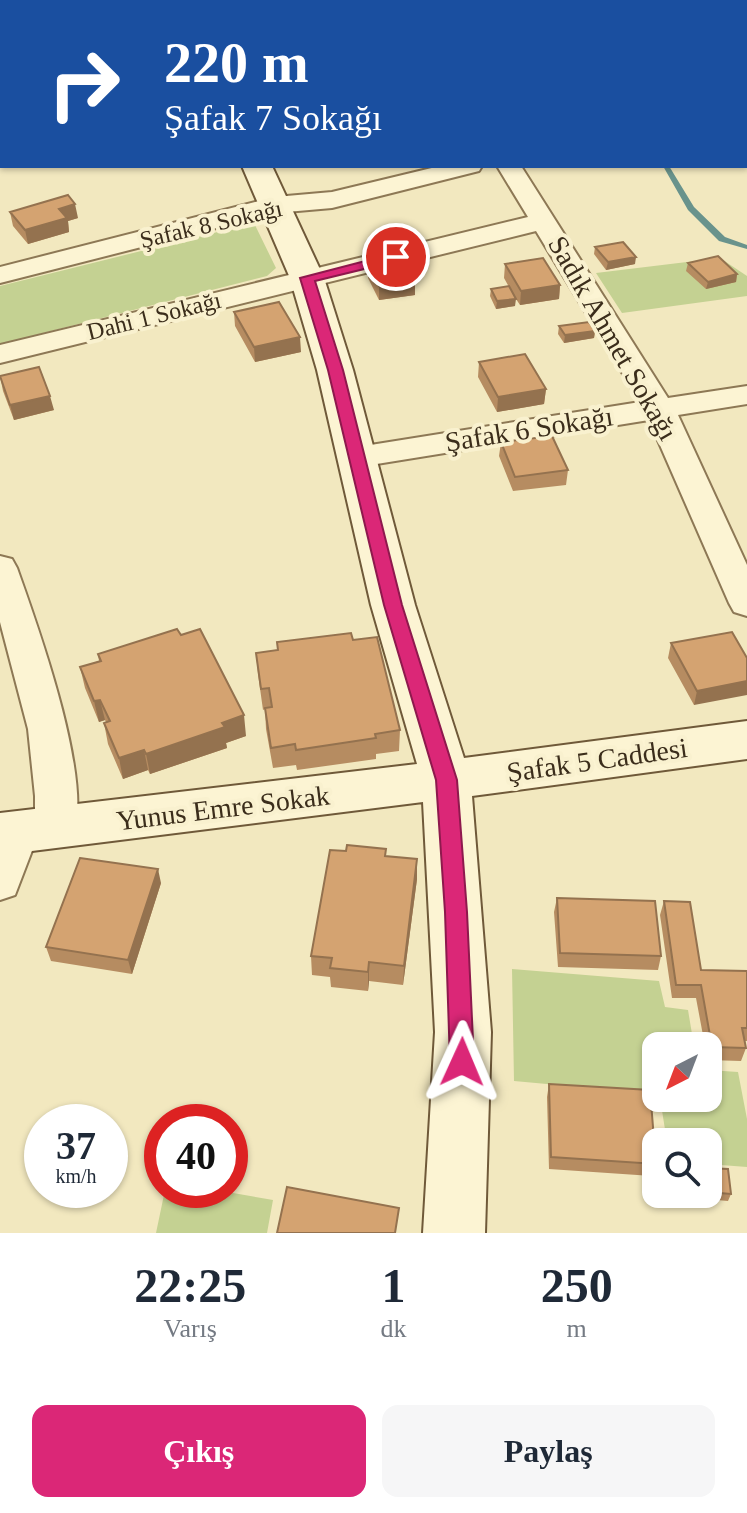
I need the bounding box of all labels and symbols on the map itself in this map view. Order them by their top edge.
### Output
street label: Şafak 8 Sokağı [137,195,285,253]
pin [362,223,430,291]
street label: Sadık Ahmet Sokağı [542,231,684,446]
street label: Dahi 1 Sokağı [84,287,224,345]
street label: Şafak 6 Sokağı [443,400,615,458]
street label: Şafak 5 Caddesi [505,732,689,788]
street label: Yunus Emre Sokak [115,780,331,836]
position arrow [420,1020,504,1104]
north arrow [642,1032,722,1112]
speed limit sign: 40 [144,1104,248,1208]

